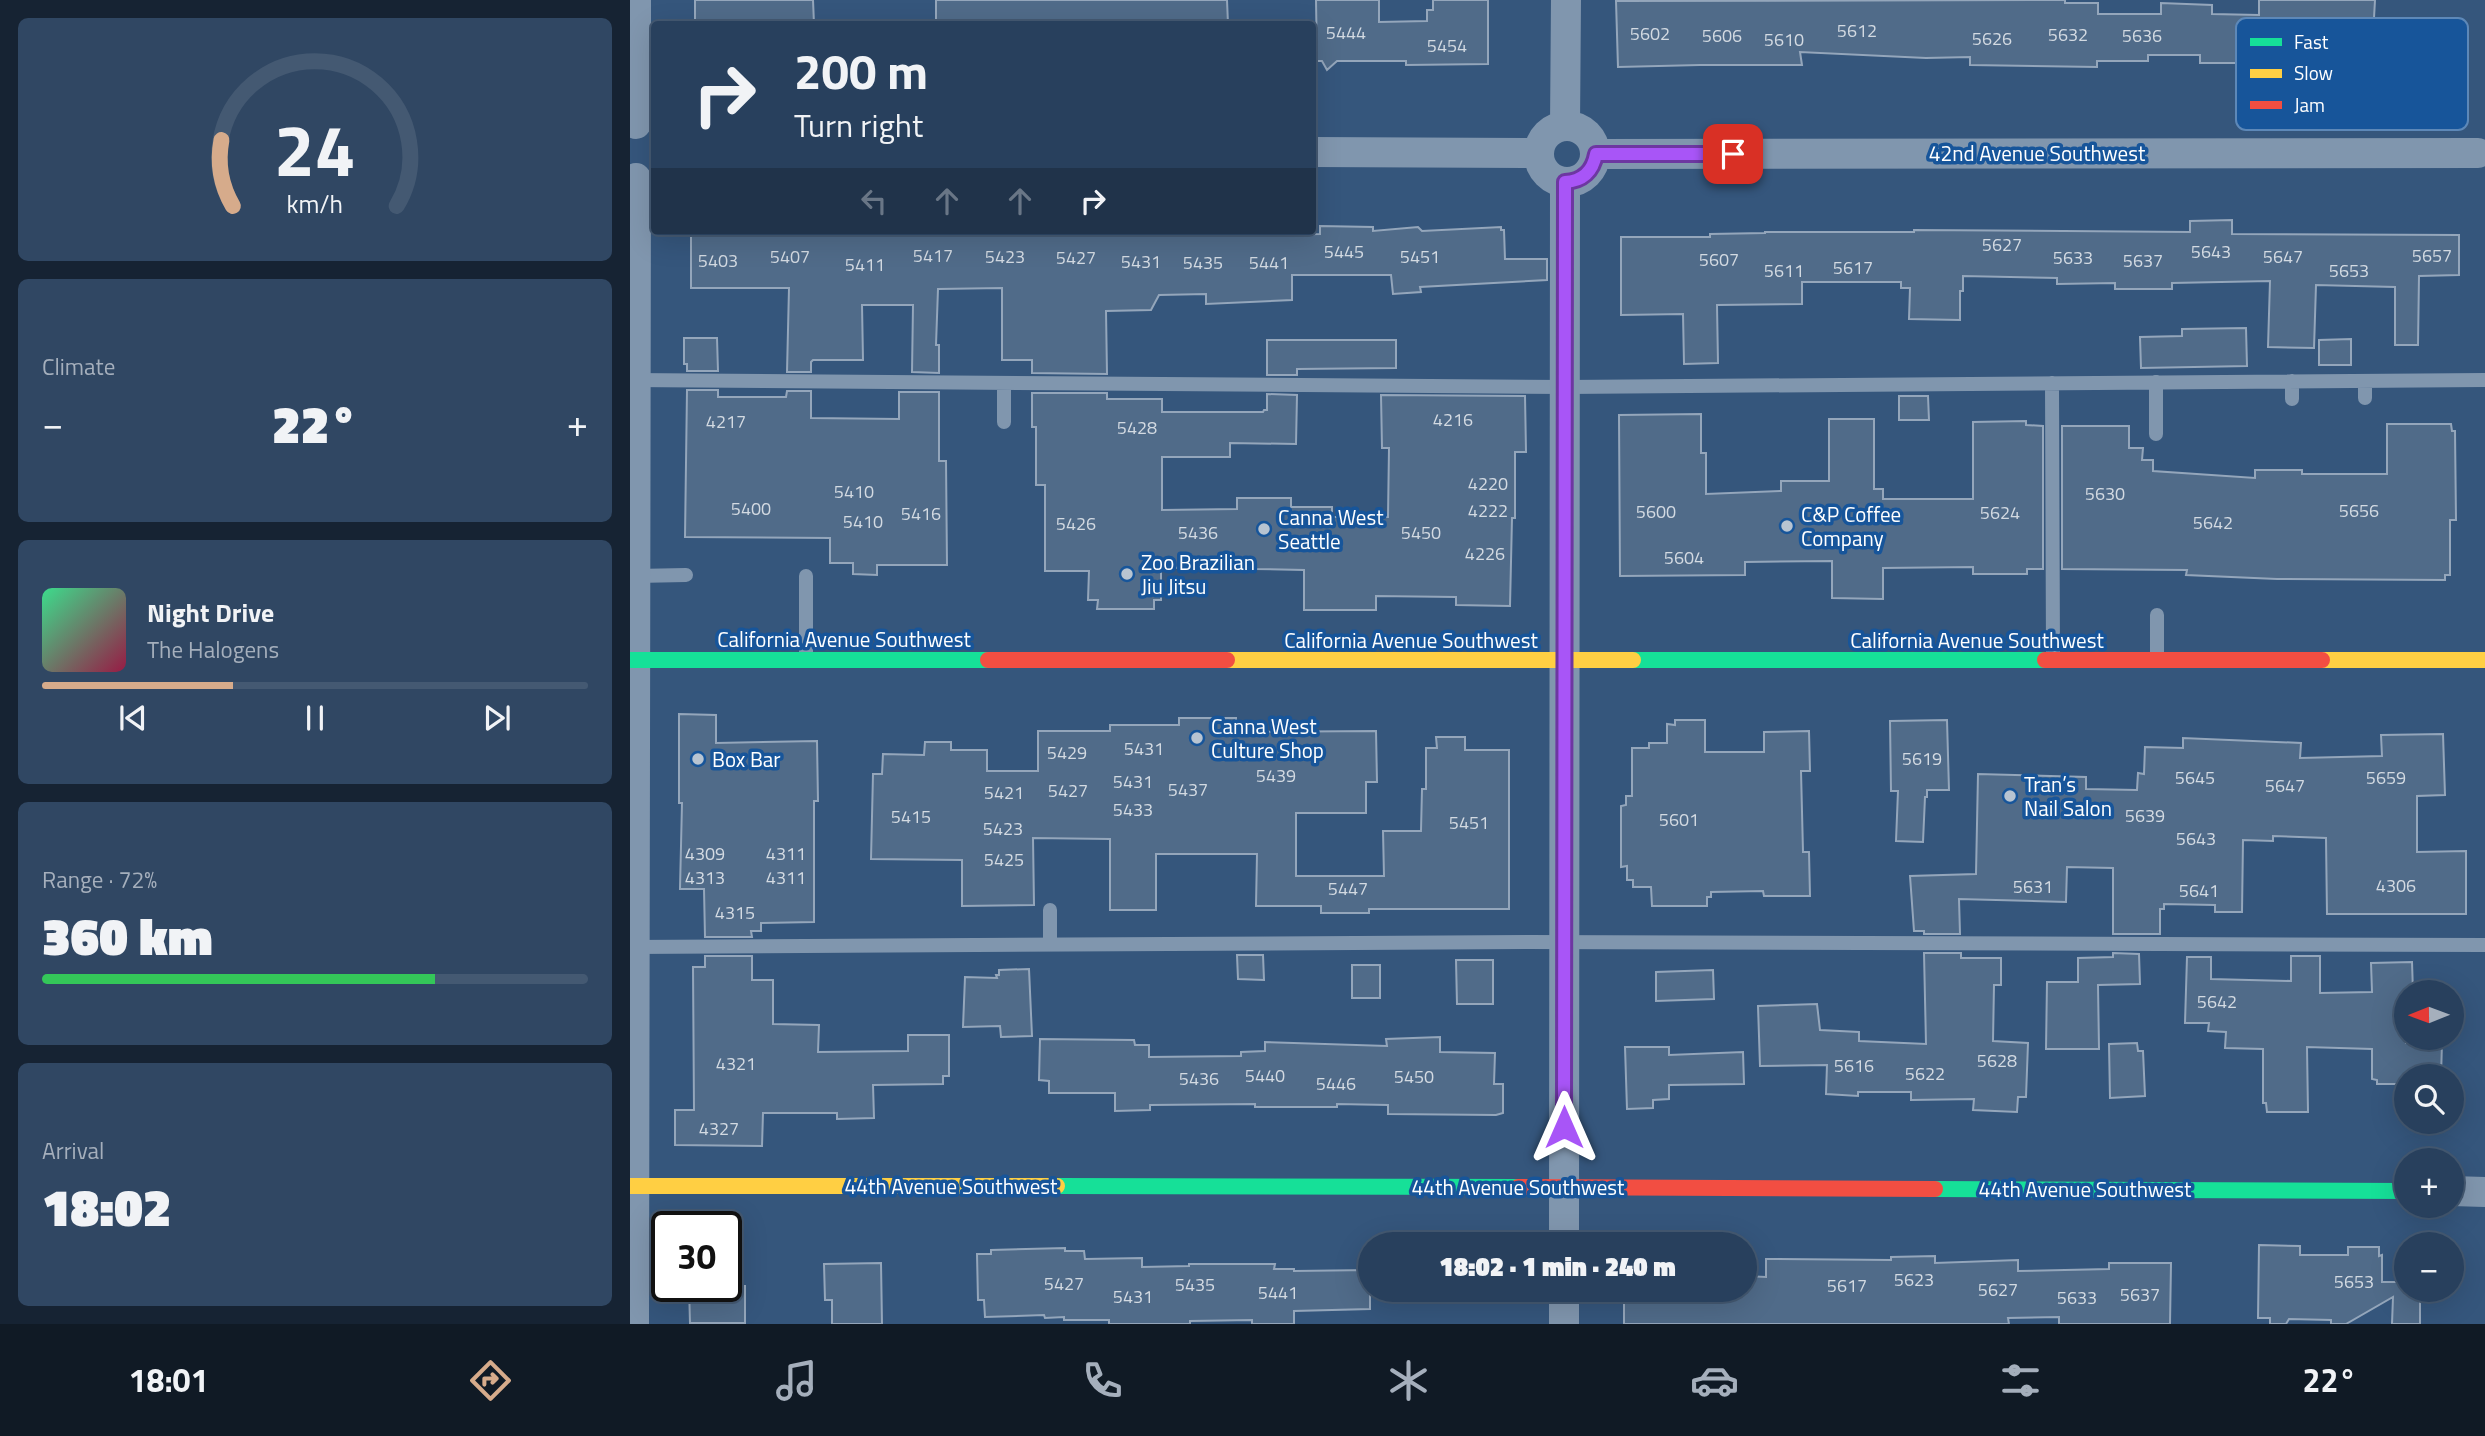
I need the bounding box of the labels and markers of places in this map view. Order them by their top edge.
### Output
pin [1703,124,1763,184]
place label: C&P Coffee Company [1801,498,1901,554]
place label: Canna West Seattle [1278,501,1384,557]
marker: C&P Coffee Company [1779,518,1795,534]
marker: Canna West Seattle [1256,521,1272,537]
place label: Zoo Brazilian Jiu Jitsu [1141,546,1255,602]
marker: Zoo Brazilian Jiu Jitsu [1119,566,1135,582]
place label: Canna West Culture Shop [1211,710,1324,766]
marker: Canna West Culture Shop [1189,730,1205,746]
place label: Box Bar [712,743,781,775]
marker: Box Bar [690,751,706,767]
place label: Tran’s Nail Salon [2024,768,2112,824]
marker: Tran’s Nail Salon [2002,788,2018,804]

